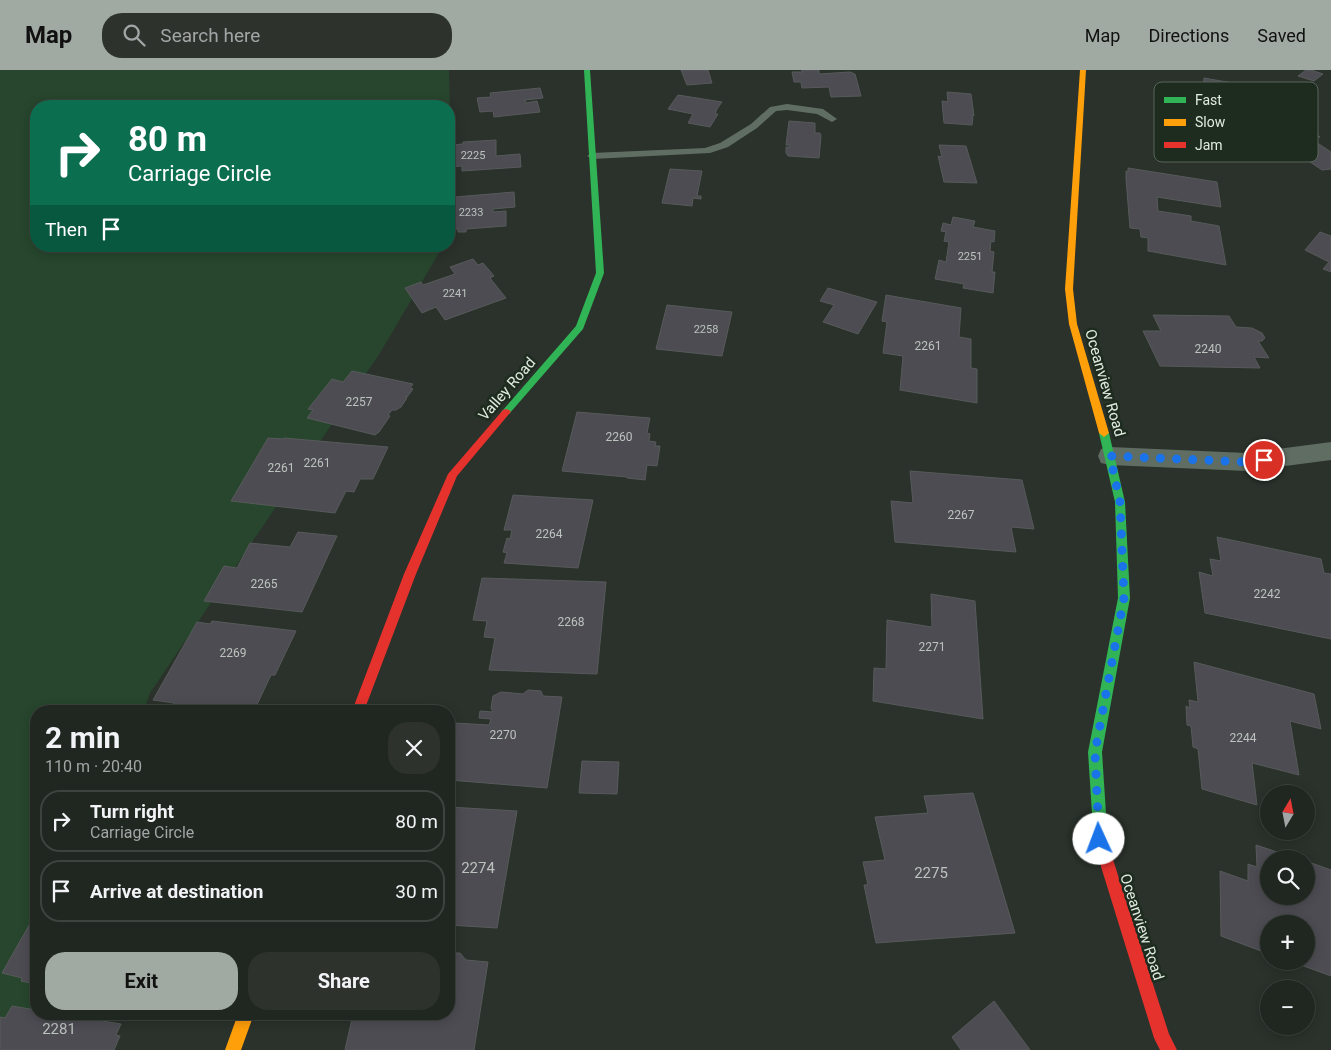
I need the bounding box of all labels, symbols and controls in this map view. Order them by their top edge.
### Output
search box [102,13,452,58]
text: Map [25,21,72,49]
icon: search [120,21,148,49]
text: Search here [160,24,260,47]
text: Map [1085,25,1120,46]
text: Directions [1148,25,1229,46]
text: Saved [1257,25,1306,46]
legend [1154,82,1318,162]
text: Fast [1195,92,1222,108]
text: Slow [1195,114,1226,130]
text: 80 m [128,119,207,160]
icon: right [45,120,110,185]
text: Jam [1195,137,1223,153]
house number: 2225 [461,149,485,162]
text: Carriage Circle [128,161,271,186]
house number: 2233 [459,206,483,219]
icon: arrive [97,215,125,243]
text: Then [45,218,87,241]
house number: 2251 [958,250,982,263]
house number: 2241 [443,287,467,300]
house number: 2258 [694,323,718,336]
street label: Oceanview Road [1081,327,1129,439]
house number: 2261 [915,339,941,353]
house number: 2240 [1195,342,1222,356]
street label: Valley Road [475,354,539,424]
house number: 2257 [346,395,373,409]
house number: 2260 [606,430,633,444]
pin [1243,439,1285,481]
icon: arrive [1250,446,1278,474]
house number: 2261 [304,456,330,470]
house number: 2261 [268,461,294,475]
house number: 2267 [948,508,975,522]
house number: 2264 [536,527,563,541]
house number: 2265 [251,577,278,591]
house number: 2242 [1254,587,1281,601]
house number: 2268 [558,615,585,629]
house number: 2271 [919,640,945,654]
house number: 2269 [220,646,246,660]
text: 2 min [45,720,120,755]
button: close [388,722,440,774]
house number: 2270 [490,728,517,742]
house number: 2244 [1230,731,1257,745]
text: 110 m · 20:40 [45,757,142,776]
north arrow [1260,785,1315,840]
map controls [1260,785,1315,1035]
text: Turn right [90,800,174,823]
icon: right [47,807,75,835]
text: 80 m [395,810,438,833]
position arrow [1072,812,1124,864]
text: Carriage Circle [90,823,194,842]
button: search [1260,850,1315,905]
house number: 2274 [461,859,495,877]
house number: 2275 [914,864,948,882]
street label: Oceanview Road [1116,872,1168,982]
icon: arrive [47,877,75,905]
text: Arrive at destination [90,880,263,903]
text: 30 m [395,880,438,903]
button: + [1260,915,1315,970]
button: Exit [45,952,238,1010]
button: Share [248,952,440,1010]
button: − [1260,980,1315,1035]
house number: 2281 [42,1020,76,1038]

